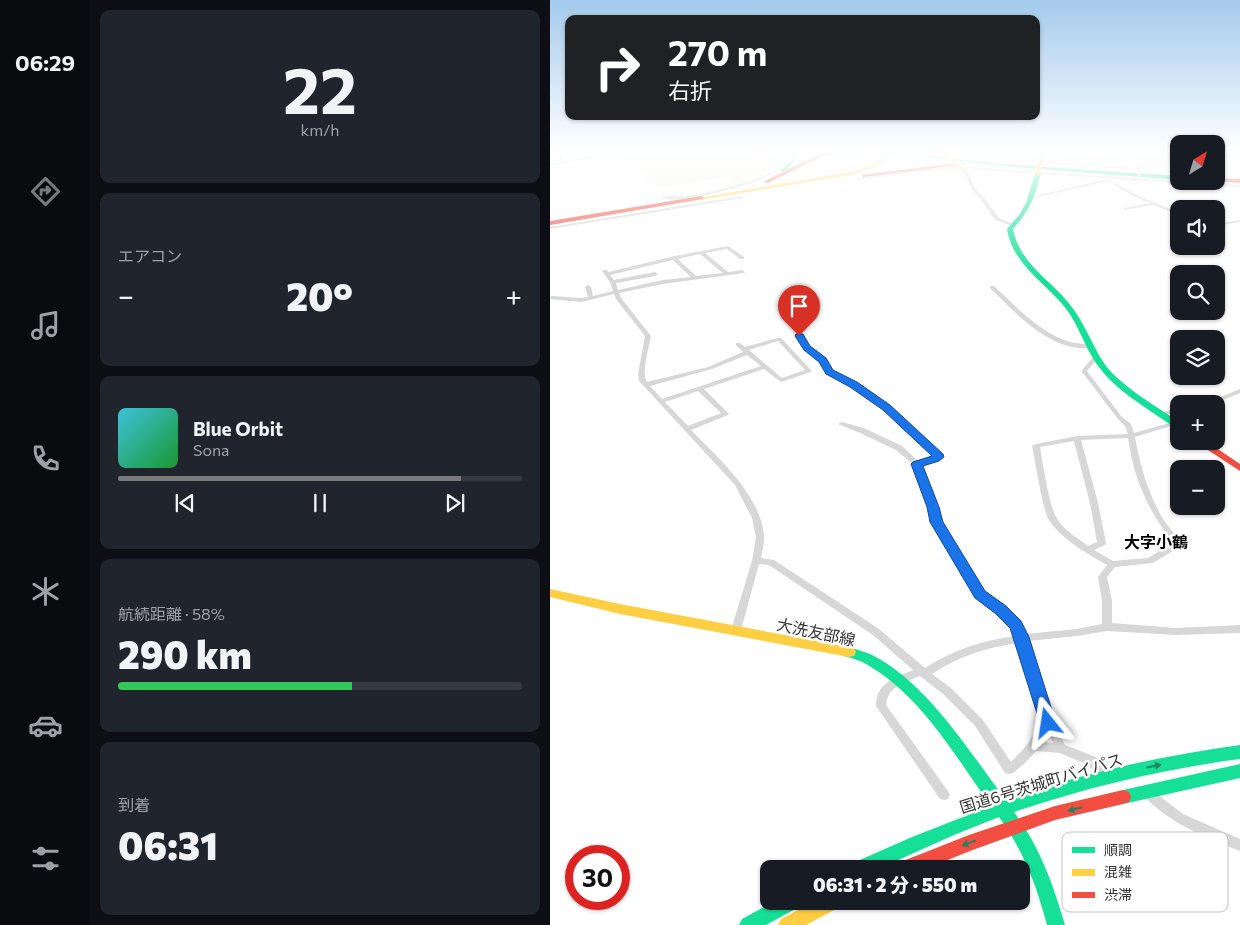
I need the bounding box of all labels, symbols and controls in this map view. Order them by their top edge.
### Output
text: 270 m [668,30,767,73]
icon: right [585,35,650,100]
text: 22 [283,48,357,127]
text: 06:29 [15,49,75,76]
text: 右折 [668,77,712,104]
text: km/h [301,120,339,139]
north arrow [1170,135,1225,190]
map controls [1170,135,1225,515]
icon: directions [28,174,63,209]
button: sound [1170,200,1225,255]
text: エアコン [118,246,182,265]
button: search [1170,265,1225,320]
text: 20° [286,272,353,319]
text: − [118,278,134,312]
text: + [506,278,522,312]
pin [778,285,820,336]
icon: arrive [785,292,813,320]
icon: music [28,308,63,343]
button: layers [1170,330,1225,385]
button: + [1170,395,1225,450]
text: Blue Orbit [193,417,283,440]
text: Sona [193,440,229,459]
icon: phone [28,441,63,476]
button: − [1170,460,1225,515]
icon: previous [171,489,199,517]
icon: pause [306,489,334,517]
icon: next [441,489,469,517]
district label: 大字小鶴 [1124,532,1188,551]
icon: climate [28,574,63,609]
text: 航続距離 · 58% [118,604,225,623]
street label: 大洗友部線 [775,614,857,649]
text: 290 km [118,630,252,677]
position arrow [1021,696,1073,748]
icon: car [28,708,63,743]
street label: 国道6号茨城町バイパス [957,749,1125,816]
one-way arrow [1147,761,1163,769]
text: 到着 [118,795,150,814]
one-way arrow [1067,805,1082,813]
text: 06:31 [118,821,218,868]
legend [1062,832,1228,912]
one-way arrow [961,839,976,847]
icon: filters [28,841,63,876]
text: 順調 [1104,841,1132,858]
speed limit sign: 30 [565,845,630,910]
text: 混雑 [1104,863,1132,880]
text: 06:31 · 2 分 · 550 m [813,873,977,896]
text: 渋滞 [1104,886,1132,903]

